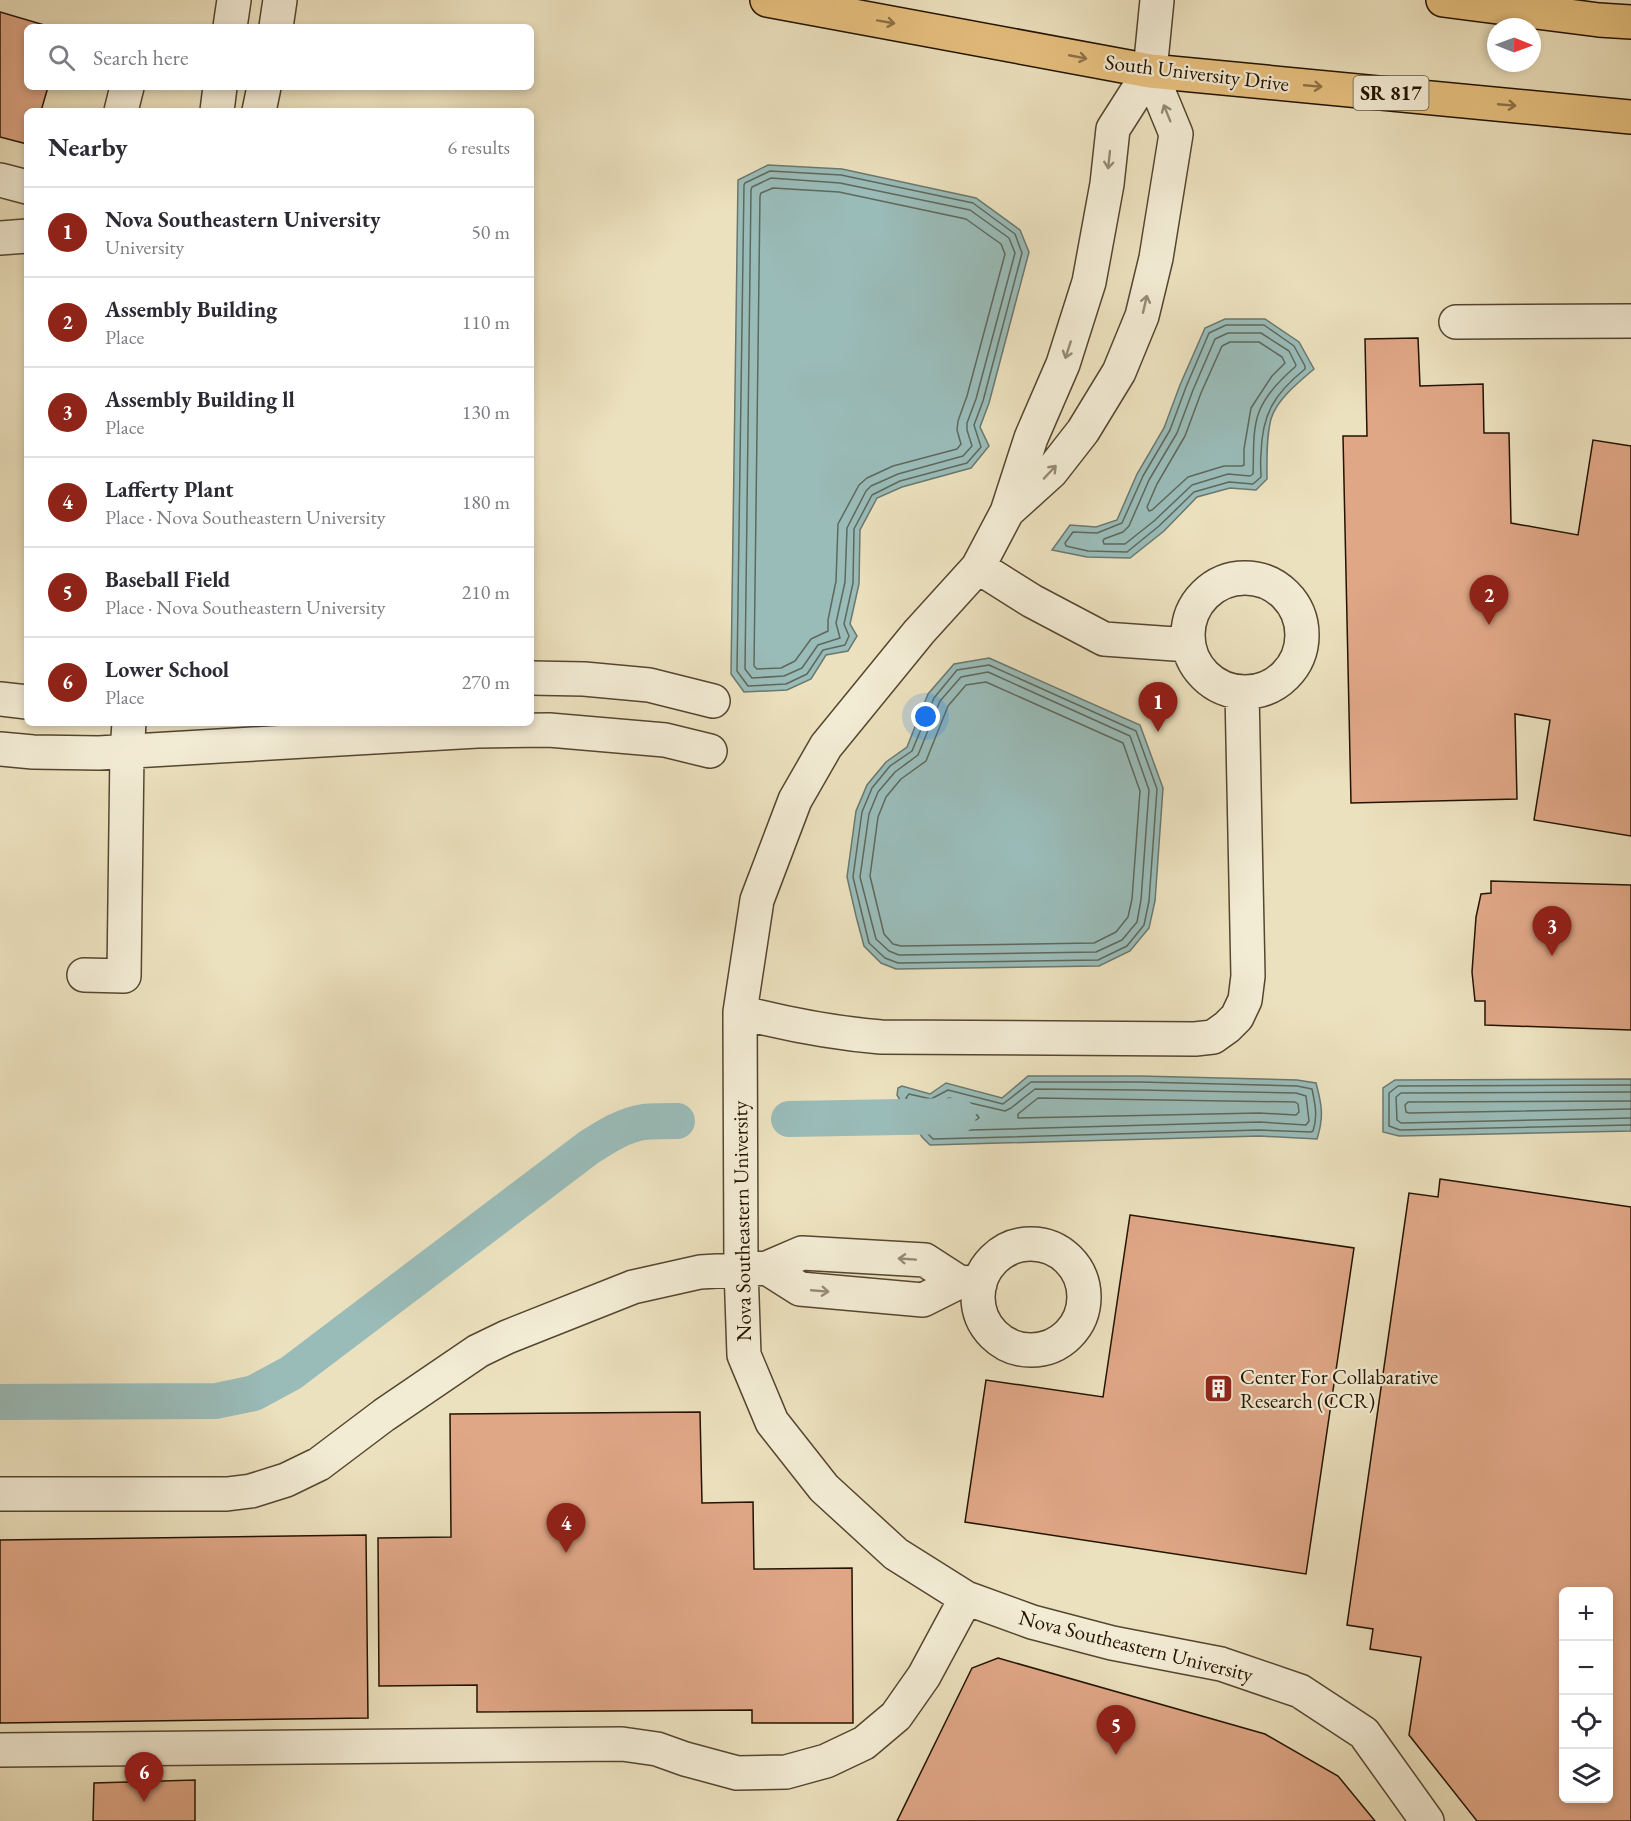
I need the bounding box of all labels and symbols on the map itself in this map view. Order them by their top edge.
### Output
one-way arrow [876,17,895,28]
north arrow [1487,18,1541,72]
street label: South University Drive [1103,48,1291,97]
one-way arrow [1068,52,1087,63]
road number: SR 817 [1354,76,1428,110]
one-way arrow [1303,81,1323,92]
one-way arrow [1497,100,1517,111]
one-way arrow [1161,105,1172,123]
one-way arrow [1103,150,1114,169]
one-way arrow [1140,295,1151,314]
one-way arrow [1061,340,1072,359]
one-way arrow [1042,465,1056,480]
pin: 2 [1470,576,1508,625]
pin: 1 [1138,682,1178,732]
your location [911,702,940,731]
pin: 3 [1532,906,1572,956]
street label: Nova Southeastern University [726,1100,757,1342]
one-way arrow [897,1254,917,1265]
one-way arrow [809,1286,829,1297]
place label: Center For Collabarative Research (CCR) [1240,1363,1438,1414]
building icon: Center For Collabarative Research (CCR) [1203,1373,1235,1405]
pin: 4 [546,1504,586,1553]
street label: Nova Southeastern University [1016,1603,1257,1688]
pin: 5 [1096,1706,1136,1755]
pin: 6 [124,1752,164,1802]

